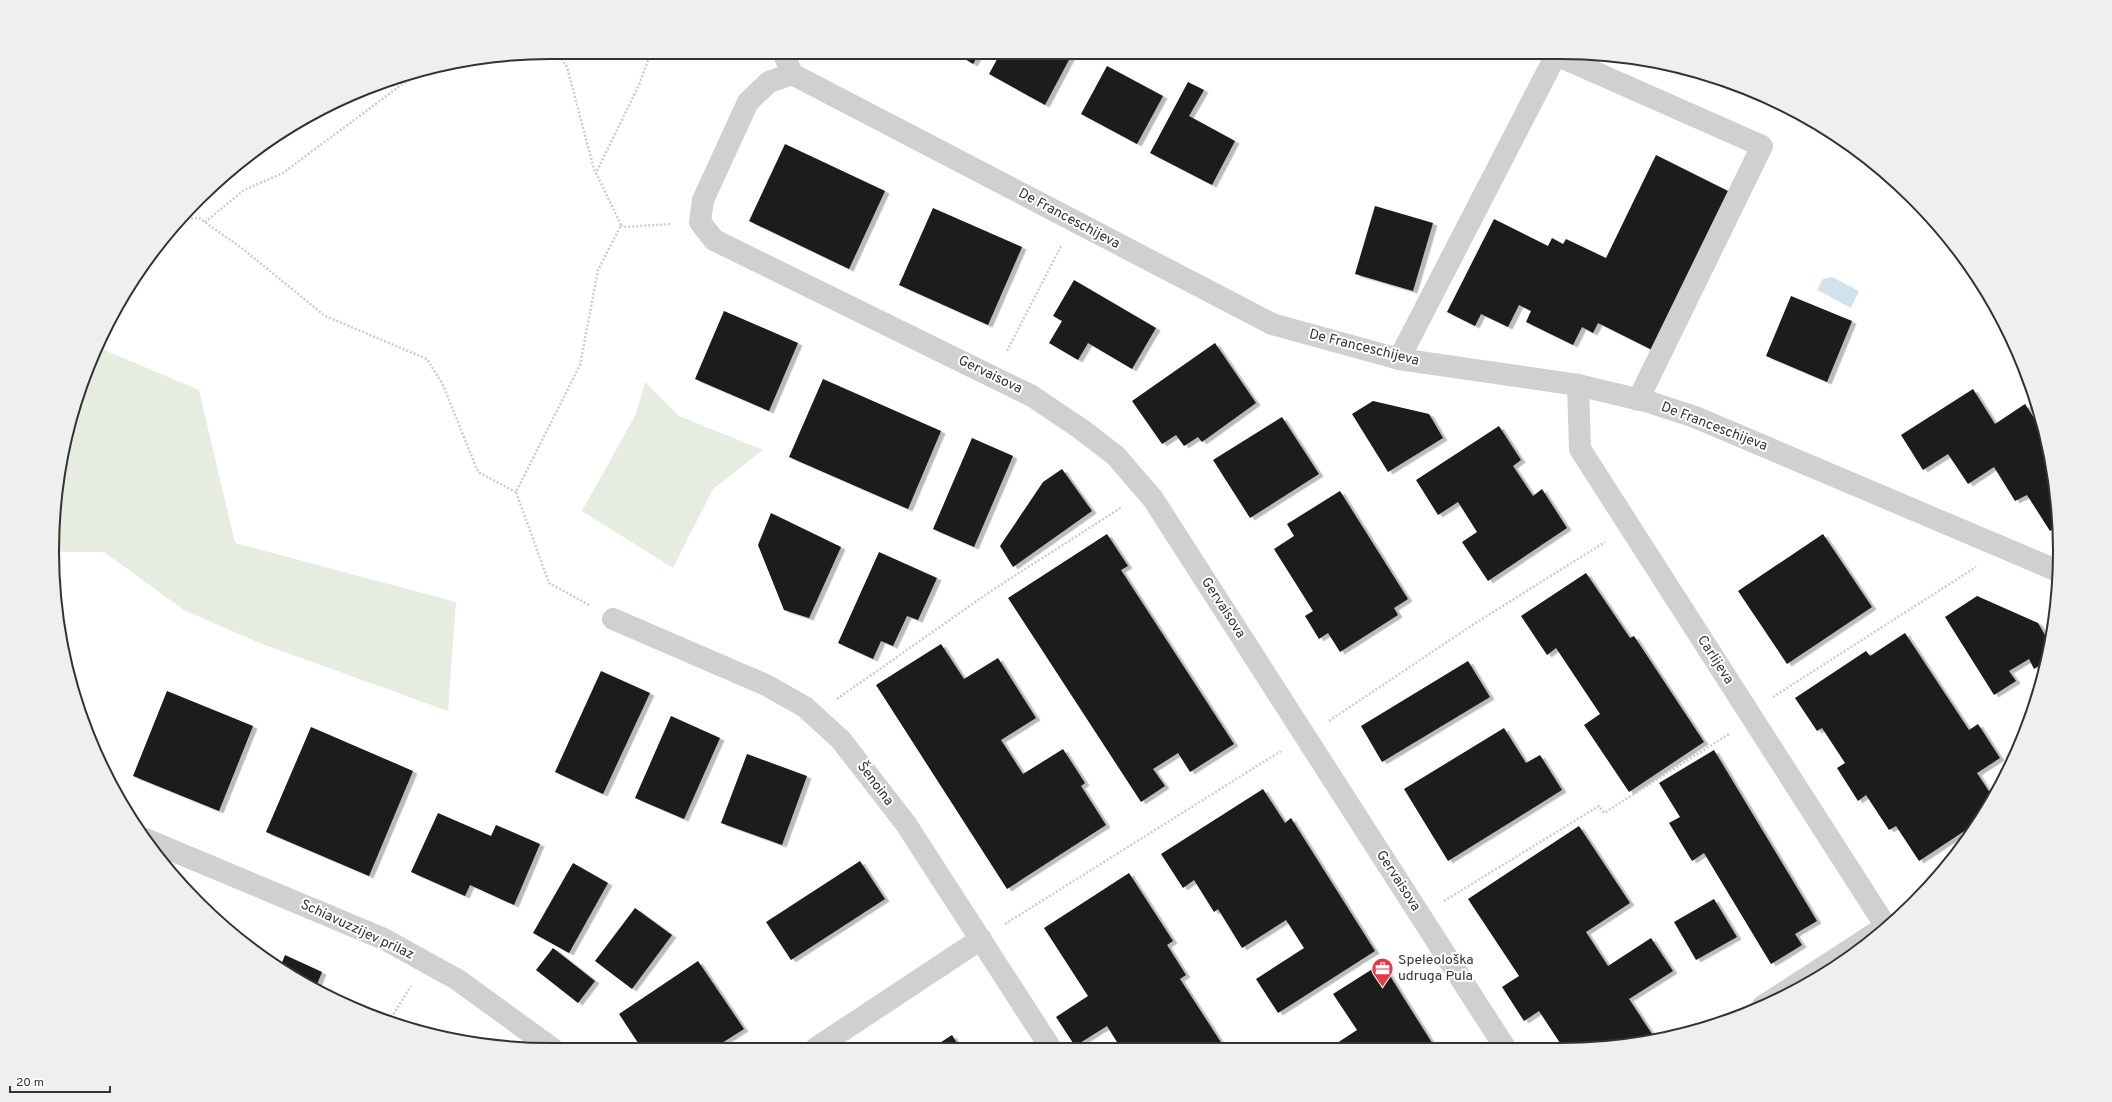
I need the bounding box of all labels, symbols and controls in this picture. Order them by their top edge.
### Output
street label: De Franceschijeva [1015,185,1123,253]
street label: De Franceschijeva [1307,326,1421,370]
street label: Gervaisova [955,352,1025,398]
street label: De Franceschijeva [1658,399,1770,455]
street label: Gervaisova [1197,574,1249,642]
street label: Carlijeva [1693,632,1737,688]
street label: Šenoina [853,758,898,809]
street label: Gervaisova [1372,847,1424,915]
street label: Schiavuzzijev prilaz [298,896,416,964]
place label: Speleološka udruga Pula [1398,952,1474,985]
office icon: Speleološka udruga Pula [1370,955,1396,988]
scale bar [10,1068,110,1094]
text: 20 m [16,1075,44,1091]

